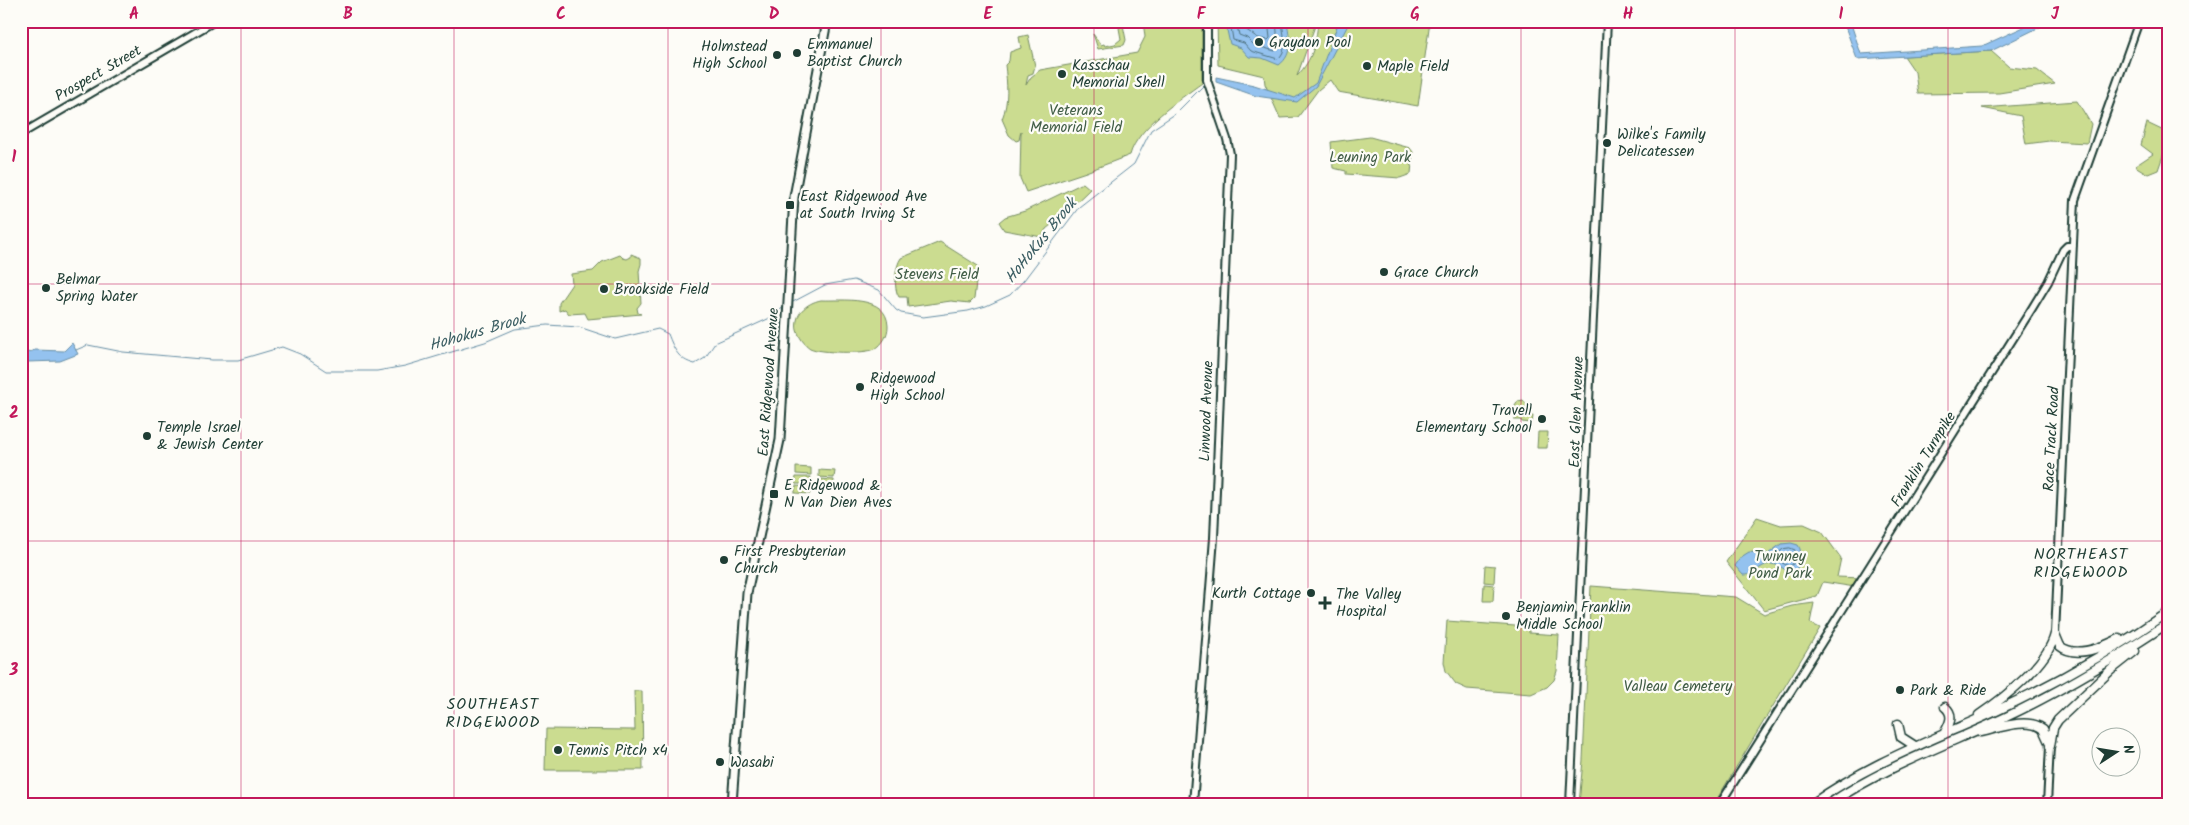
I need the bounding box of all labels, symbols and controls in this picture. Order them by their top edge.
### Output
text: A [129,2,139,27]
text: B [343,2,353,27]
text: C [556,2,566,27]
text: D [769,2,780,27]
text: E [984,2,994,27]
text: F [1197,2,1207,27]
text: G [1410,2,1420,27]
text: H [1623,2,1633,27]
text: I [1839,2,1844,27]
text: J [2051,2,2060,27]
place label: Graydon Pool [1269,31,1351,55]
place label: Emmanuel Baptist Church [807,33,902,74]
place label: Holmstead High School [692,35,768,76]
marker: Graydon Pool [1253,36,1265,48]
street label: Prospect Street [51,39,147,108]
marker: Emmanuel Baptist Church [791,47,803,59]
marker: Holmstead High School [771,49,783,61]
place label: Kasschau Memorial Shell [1072,54,1165,95]
place label: Maple Field [1377,55,1449,79]
marker: Maple Field [1361,60,1373,72]
marker: Kasschau Memorial Shell [1056,68,1068,80]
park label: Veterans Memorial Field [1030,99,1122,140]
place label: Wilke's Family Delicatessen [1617,123,1706,164]
marker: Wilke's Family Delicatessen [1601,137,1613,149]
text: 1 [12,145,17,170]
park label: Leuning Park [1329,146,1412,170]
place label: East Ridgewood Ave at South Irving St [800,185,927,226]
water label: HoHoKus Brook [999,191,1085,289]
marker: East Ridgewood Ave at South Irving St [784,199,796,211]
place label: Grace Church [1394,261,1479,285]
park label: Stevens Field [895,263,979,287]
marker: Grace Church [1378,266,1390,278]
place label: Belmar Spring Water [56,268,138,309]
place label: Brookside Field [614,278,709,302]
marker: Belmar Spring Water [40,282,52,294]
marker: Brookside Field [598,283,610,295]
water label: Hohokus Brook [426,306,531,358]
street label: East Ridgewood Avenue [752,307,786,457]
street label: East Glen Avenue [1563,356,1591,468]
street label: Linwood Avenue [1193,360,1221,462]
place label: Ridgewood High School [870,367,945,408]
marker: Ridgewood High School [854,381,866,393]
street label: Race Track Road [2037,385,2067,492]
place label: Travell Elementary School [1415,399,1532,440]
text: 2 [9,401,19,426]
street label: Franklin Turnpike [1885,407,1963,512]
marker: Travell Elementary School [1536,413,1548,425]
place label: Temple Israel & Jewish Center [157,416,264,457]
marker: Temple Israel & Jewish Center [141,430,153,442]
place label: E Ridgewood & N Van Dien Aves [784,474,892,515]
marker: E Ridgewood & N Van Dien Aves [768,488,780,500]
place label: First Presbyterian Church [734,540,846,581]
district label: NORTHEAST RIDGEWOOD [2033,542,2129,585]
park label: Twinney Pond Park [1748,545,1813,586]
marker: First Presbyterian Church [718,554,730,566]
place label: Kurth Cottage [1212,582,1301,606]
place label: The Valley Hospital [1336,583,1402,624]
marker: Kurth Cottage [1305,587,1317,599]
marker: The Valley Hospital [1318,596,1332,610]
place label: Benjamin Franklin Middle School [1516,596,1631,637]
marker: Benjamin Franklin Middle School [1500,610,1512,622]
text: 3 [9,658,19,683]
park label: Valleau Cemetery [1624,675,1733,699]
place label: Park & Ride [1910,679,1987,703]
marker: Park & Ride [1894,684,1906,696]
district label: SOUTHEAST RIDGEWOOD [445,692,541,735]
north arrow [2092,728,2142,778]
place label: Tennis Pitch x4 [568,739,668,763]
text: N [2116,743,2139,756]
marker: Tennis Pitch x4 [552,744,564,756]
place label: Wasabi [730,751,775,775]
marker: Wasabi [714,756,726,768]

